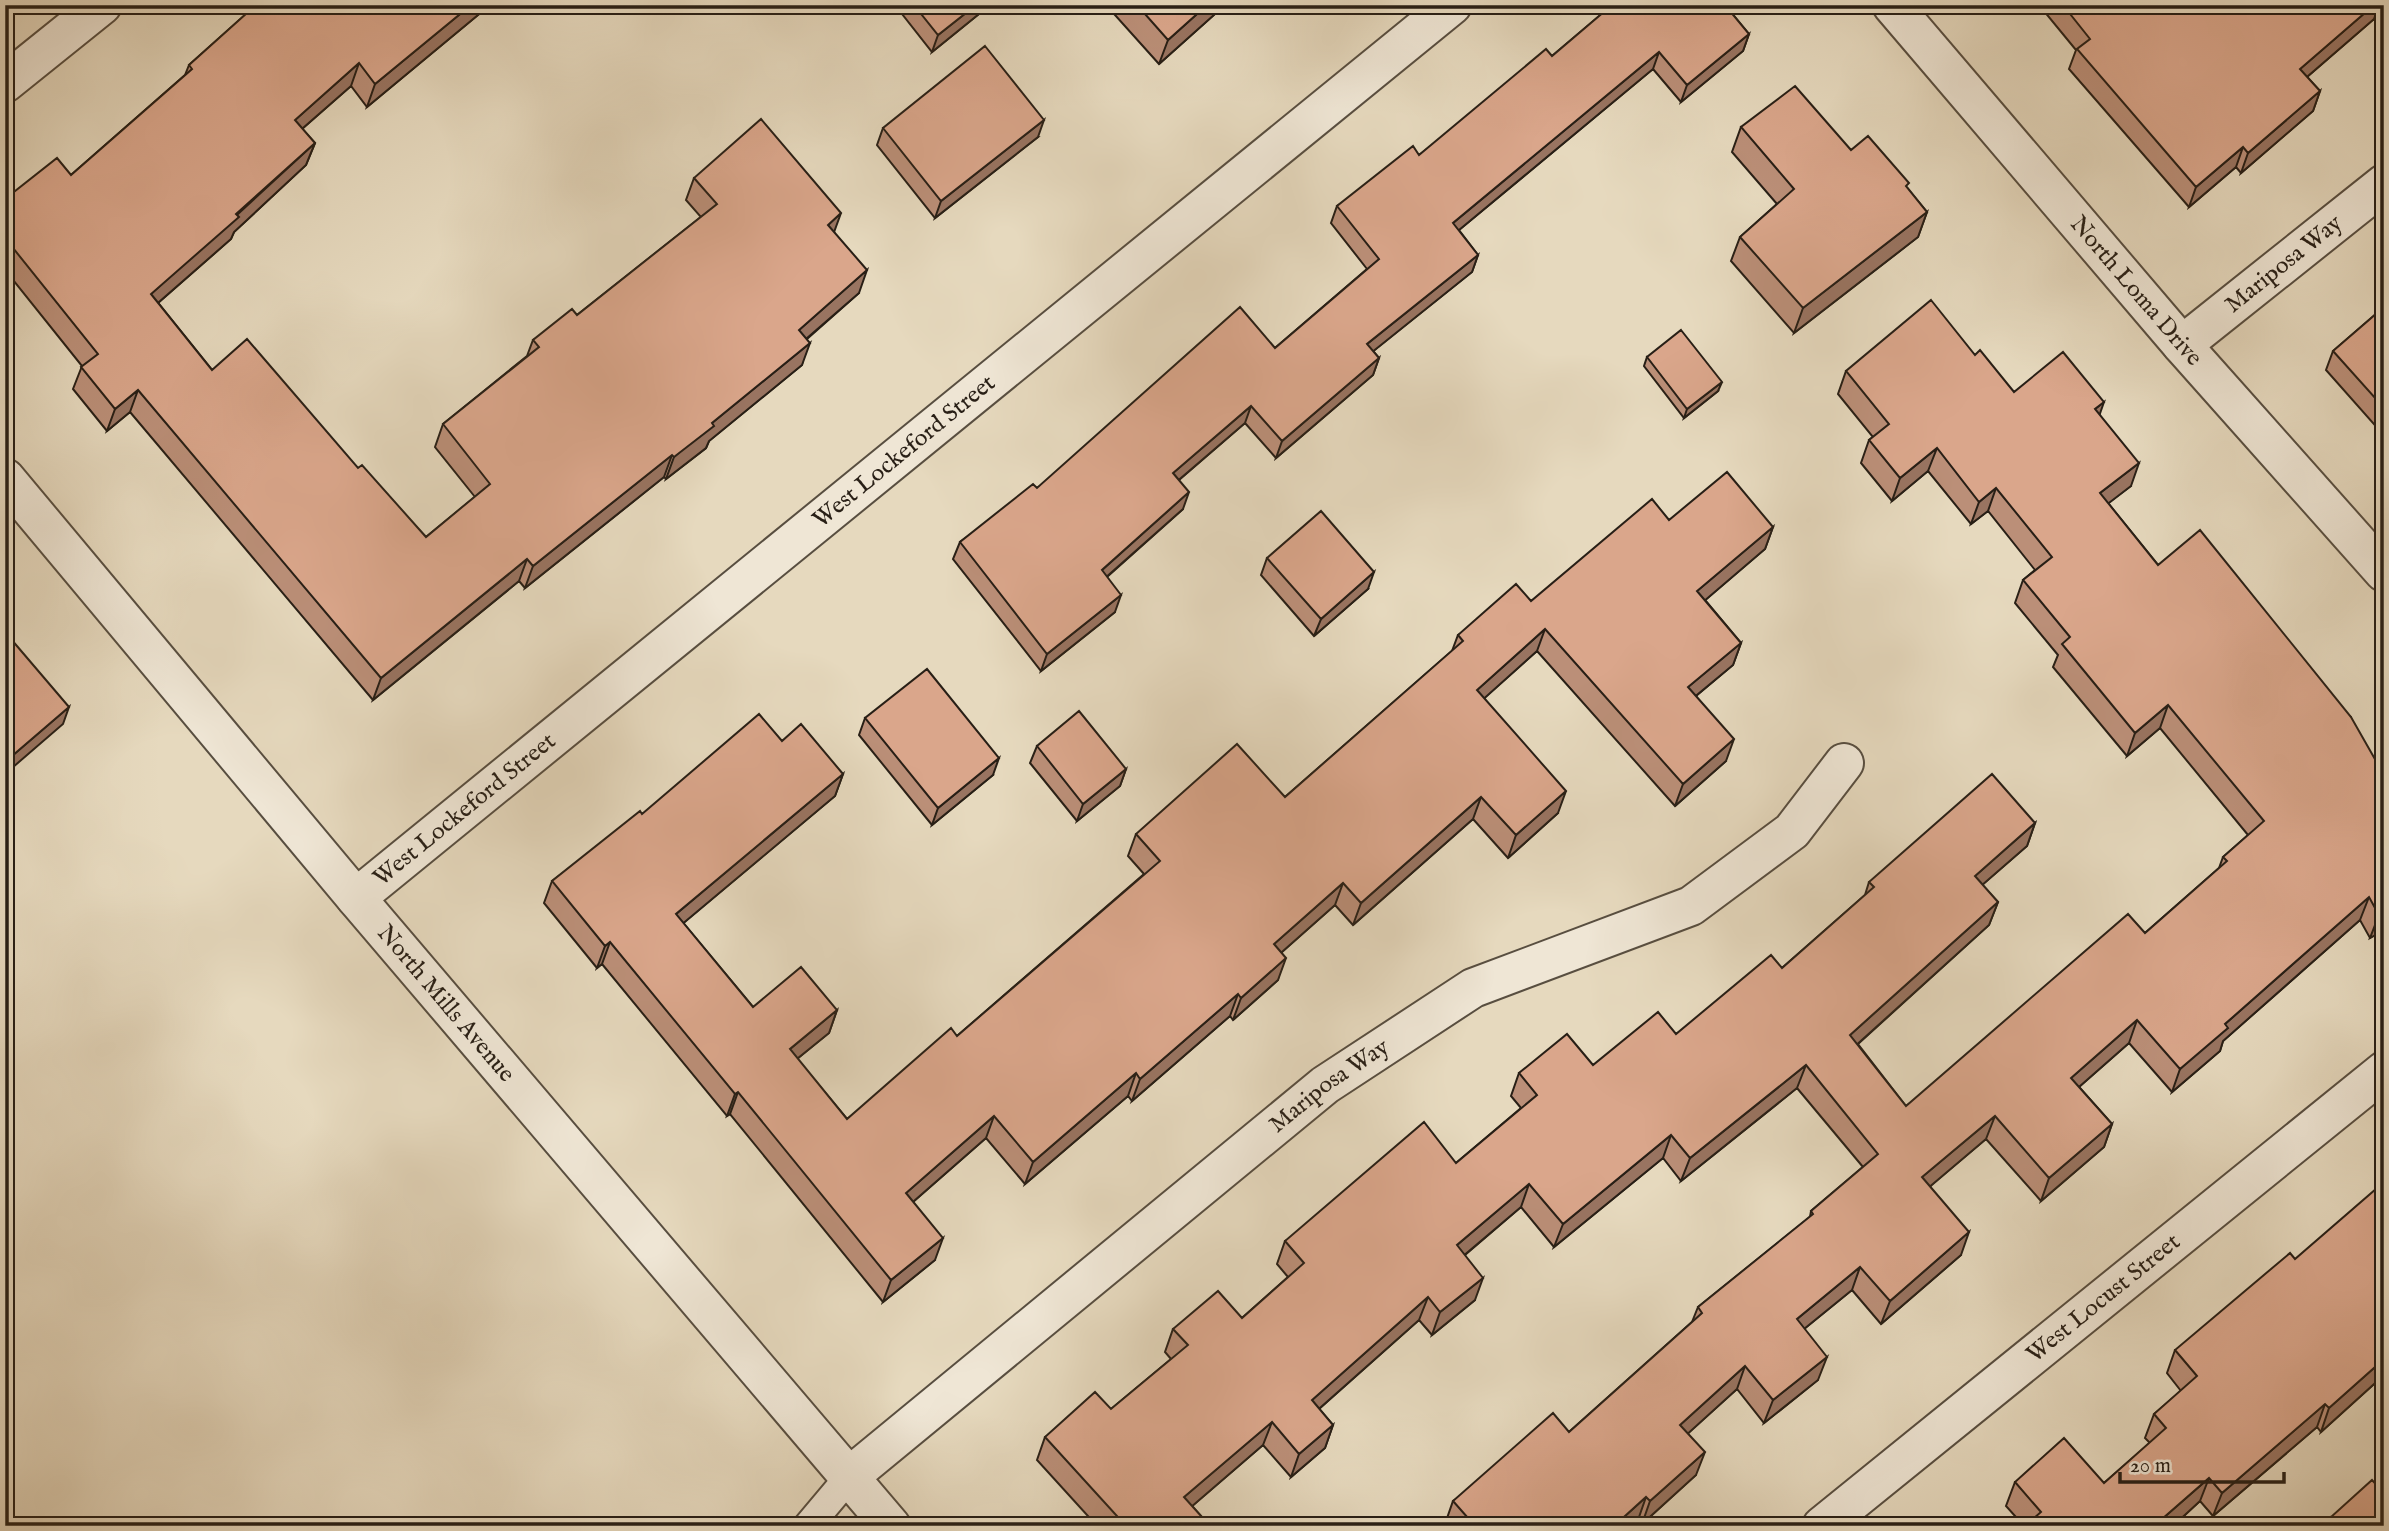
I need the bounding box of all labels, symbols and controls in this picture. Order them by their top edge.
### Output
street label: Mariposa Way [2219,208,2349,320]
street label: North Loma Drive [2063,209,2209,373]
street label: West Lockeford Street [806,368,1002,535]
street label: West Lockeford Street [367,726,562,893]
street label: North Mills Avenue [370,918,522,1089]
street label: Mariposa Way [1263,1032,1395,1140]
street label: West Locust Street [2020,1227,2187,1370]
scale bar [2120,1440,2284,1484]
text: 20 m [2130,1453,2171,1480]

